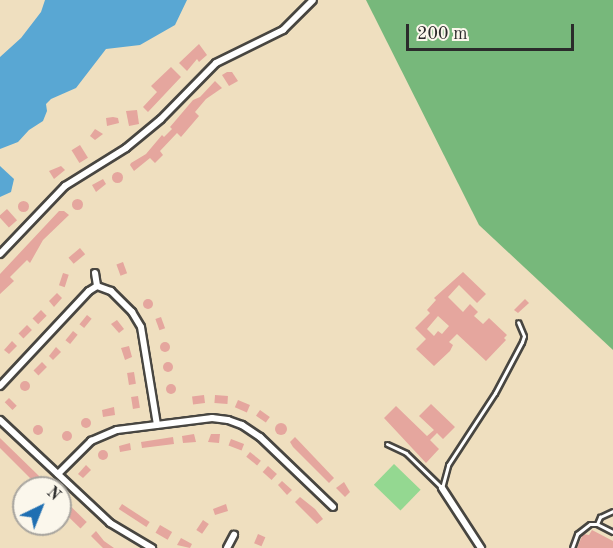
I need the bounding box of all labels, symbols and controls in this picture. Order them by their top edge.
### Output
scale bar [409,12,577,50]
text: 200 m [417,25,468,43]
north arrow [12,476,72,536]
text: N [43,484,63,504]

